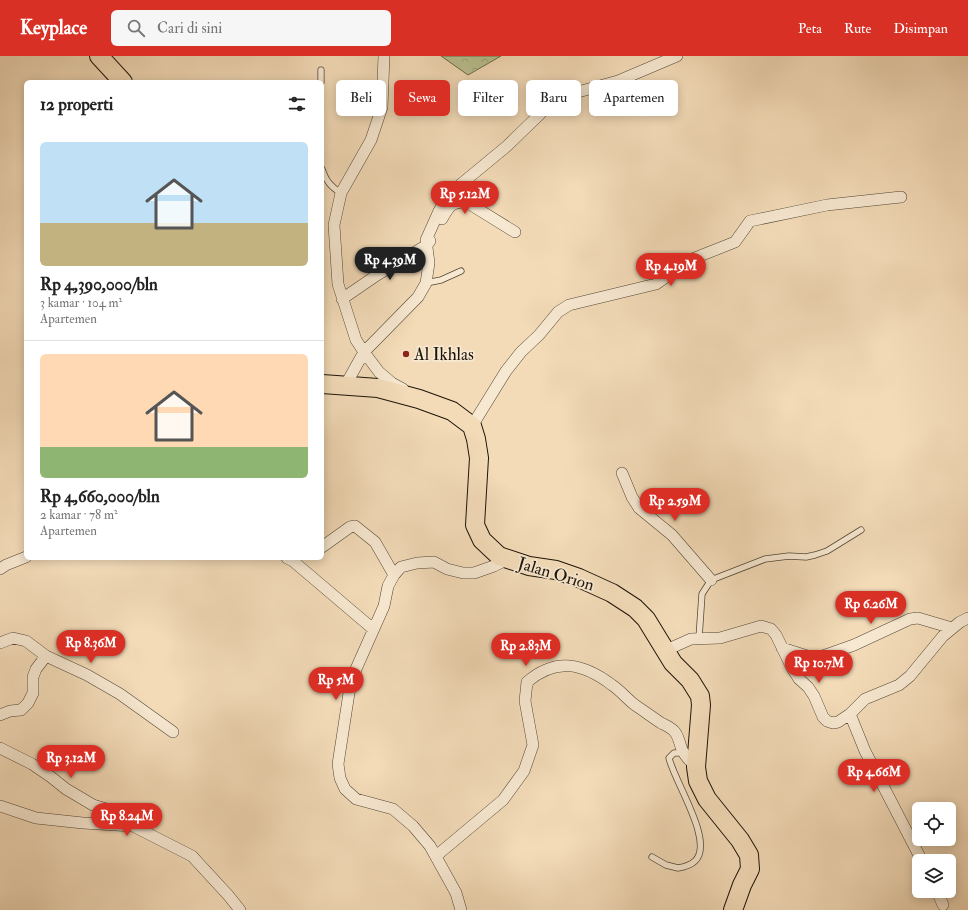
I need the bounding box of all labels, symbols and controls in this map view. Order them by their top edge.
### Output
search box [111,10,391,46]
text: Keyplace [20,16,87,40]
icon: search [125,17,147,39]
text: Cari di sini [157,19,222,38]
text: Peta [798,20,822,37]
text: Rute [844,20,871,37]
text: Disimpan [893,20,948,37]
chip: Beli [336,80,386,116]
chip: Sewa [394,80,450,116]
chip: Filter [458,80,518,116]
chip: Baru [526,80,581,116]
chip: Apartemen [589,80,678,116]
icon: filters [286,93,308,115]
text: 12 properti [40,94,113,115]
icon: home [138,168,210,240]
pin: Rp 5.12M [424,181,506,215]
text: Rp 5.12M [440,186,490,202]
pin: Rp 4.39M [349,247,431,281]
text: Rp 4.39M [364,252,416,268]
pin: Rp 4.19M [630,253,712,287]
text: Rp 4.19M [645,258,697,274]
text: Rp 4,390,000/bln [40,274,158,295]
text: 3 kamar · 104 m² [40,295,122,311]
text: Apartemen [40,311,97,327]
place label: Al Ikhlas [413,344,474,365]
marker: Al Ikhlas [401,349,411,359]
icon: home [138,380,210,452]
text: Rp 4,660,000/bln [40,486,160,507]
pin: Rp 2.59M [634,488,716,522]
text: Rp 2.59M [649,493,701,509]
text: 2 kamar · 78 m² [40,507,118,523]
text: Apartemen [40,523,97,539]
street label: Jalan Orion [514,552,597,597]
pin: Rp 6.26M [830,591,912,625]
text: Rp 6.26M [844,596,898,612]
pin: Rp 8.36M [50,630,132,664]
pin: Rp 2.83M [485,633,567,667]
text: Rp 8.36M [65,635,117,651]
text: Rp 2.83M [500,638,552,654]
pin: Rp 10.7M [778,650,860,684]
text: Rp 10.7M [794,655,844,671]
pin: Rp 5M [308,667,364,701]
text: Rp 5M [318,672,354,688]
pin: Rp 3.12M [30,745,112,779]
text: Rp 3.12M [46,750,96,766]
pin: Rp 4.66M [833,759,915,793]
text: Rp 4.66M [847,764,901,780]
map controls [912,802,956,898]
button: locate [912,802,956,846]
pin: Rp 8.24M [86,803,168,837]
text: Rp 8.24M [100,808,154,824]
button: layers [912,854,956,898]

